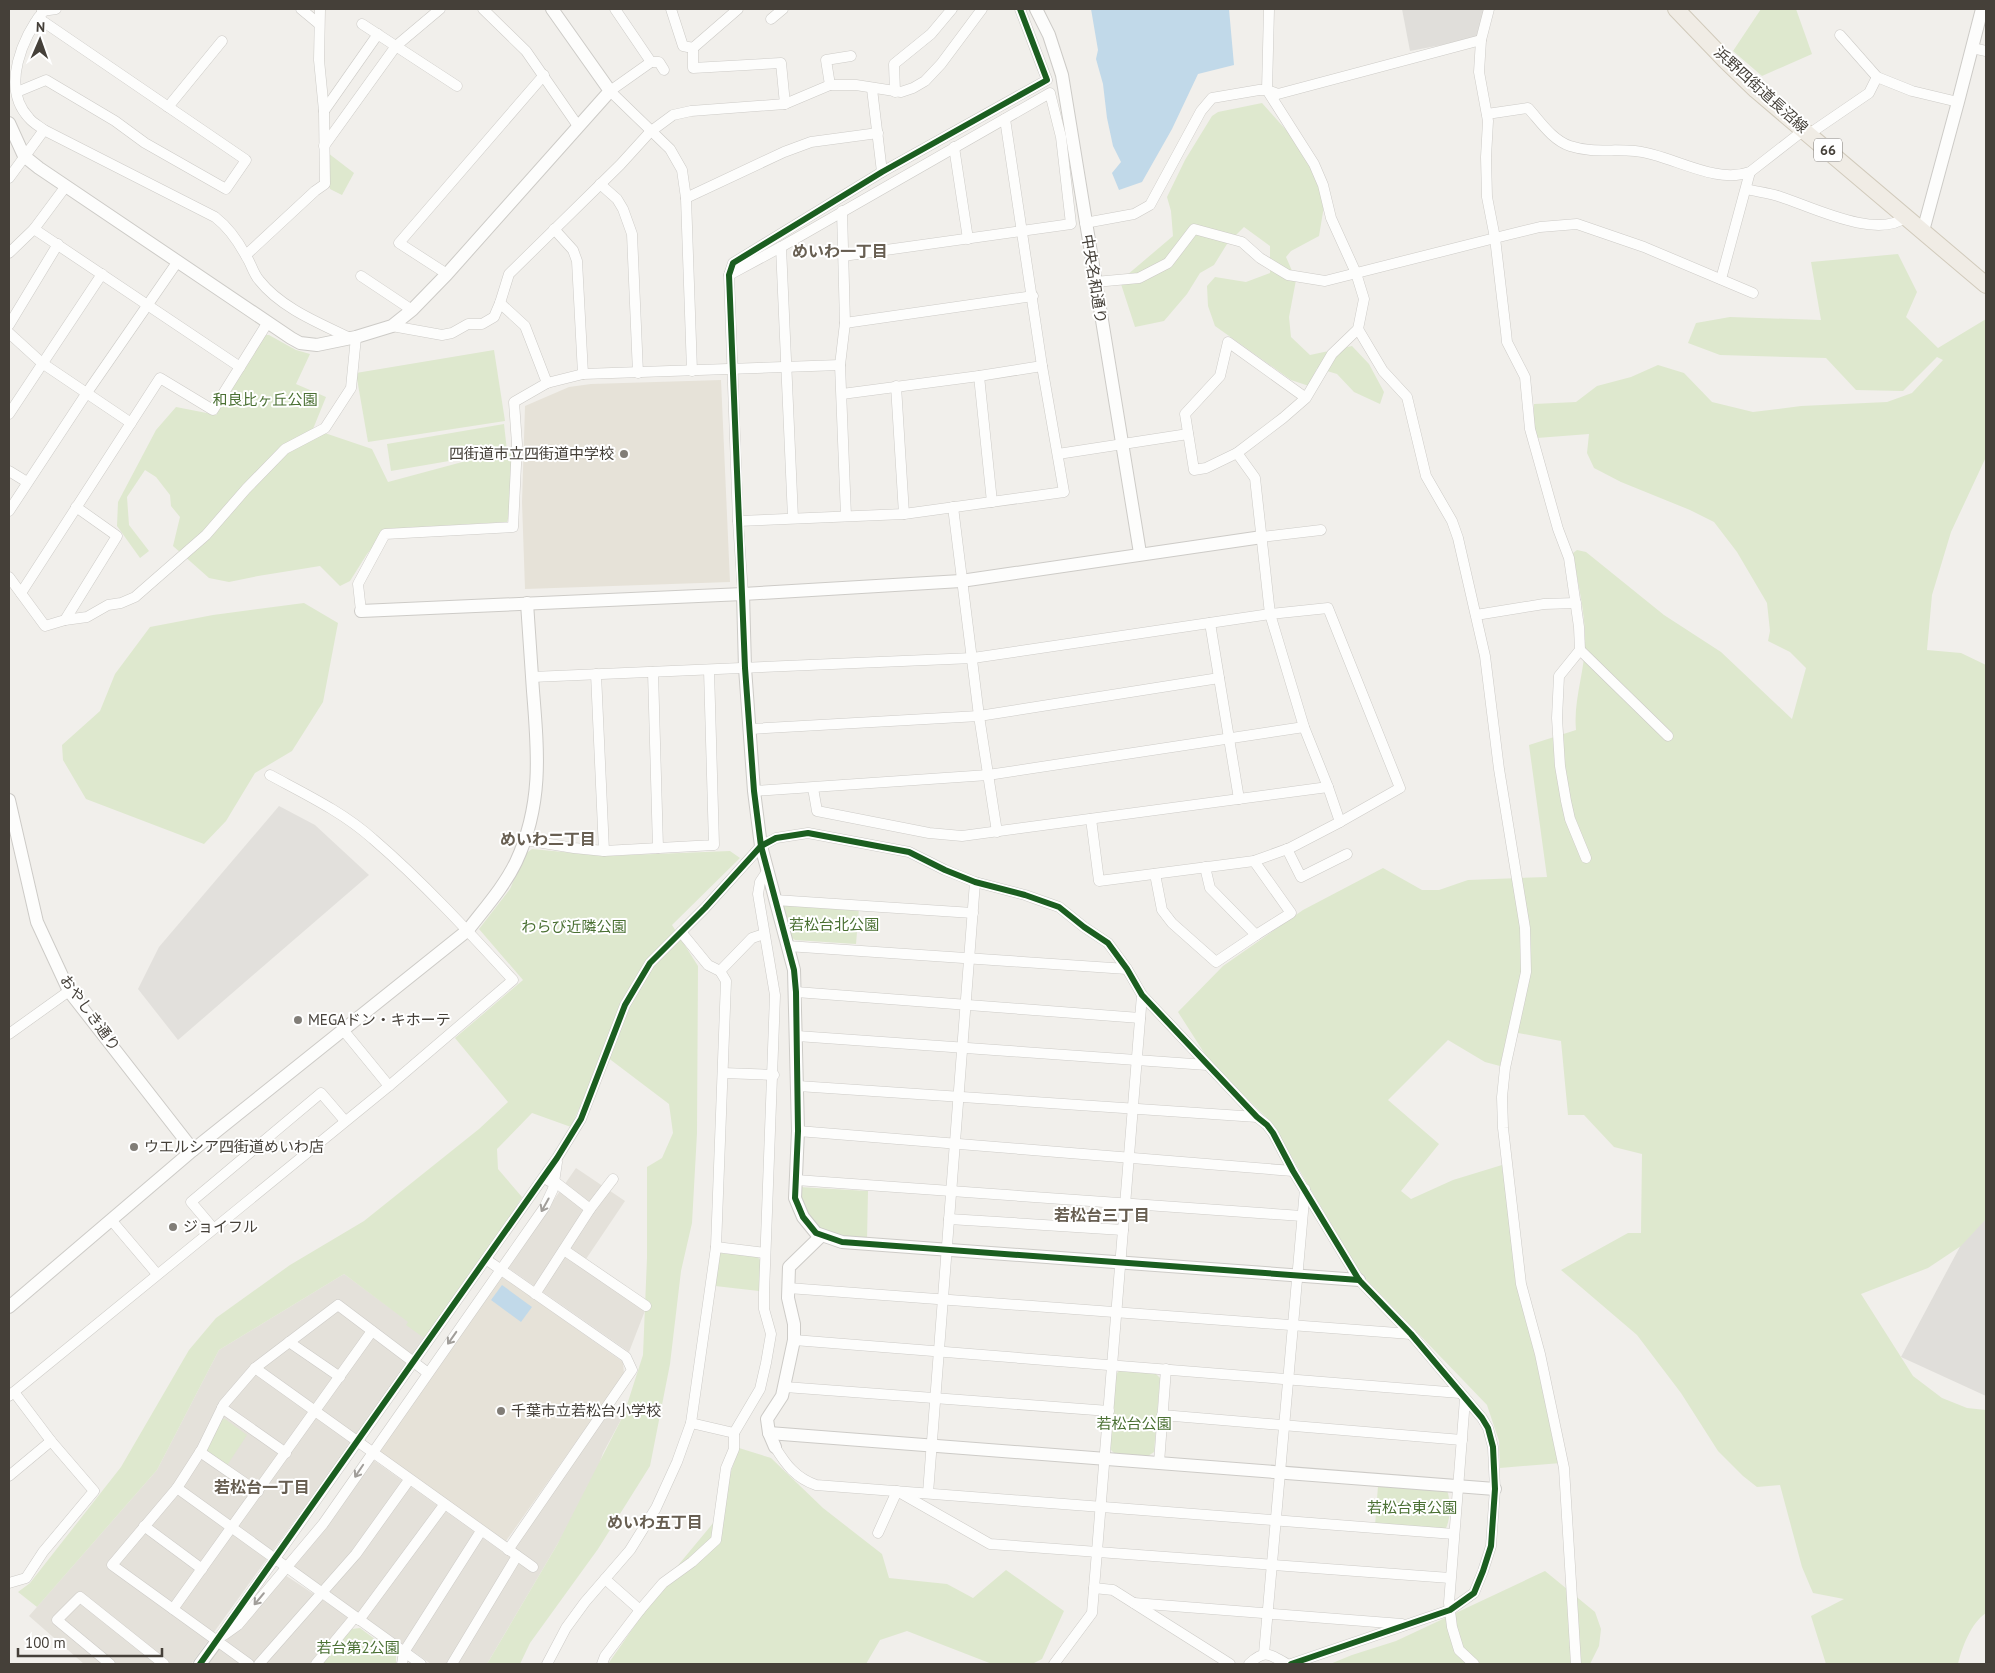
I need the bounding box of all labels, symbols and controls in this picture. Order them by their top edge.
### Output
north arrow [15,15,65,65]
text: N [36,18,45,36]
street label: 浜野四街道長沼線 [1710,42,1812,137]
road number: 66 [1814,138,1842,162]
street label: 中央名和通り [1078,233,1111,325]
district label: めいわ一丁目 [792,241,888,261]
park label: 和良比ヶ丘公園 [212,390,318,409]
place label: 四街道市立四街道中学校 [449,444,614,463]
marker: 四街道市立四街道中学校 [618,448,630,460]
district label: めいわ二丁目 [500,829,596,849]
park label: 若松台北公園 [789,915,879,934]
park label: わらび近隣公園 [521,917,627,936]
street label: おやしき通り [56,971,125,1055]
place label: MEGAドン・キホーテ [308,1010,451,1029]
marker: MEGAドン・キホーテ [292,1014,304,1026]
place label: ウエルシア四街道めいわ店 [144,1137,324,1156]
marker: ウエルシア四街道めいわ店 [128,1141,140,1153]
one-way arrow [540,1197,550,1212]
district label: 若松台三丁目 [1054,1205,1150,1225]
place label: ジョイフル [183,1217,258,1236]
marker: ジョイフル [167,1221,179,1233]
one-way arrow [447,1331,457,1345]
place label: 千葉市立若松台小学校 [511,1401,661,1420]
marker: 千葉市立若松台小学校 [495,1405,507,1417]
park label: 若松台公園 [1096,1414,1172,1433]
one-way arrow [354,1464,364,1478]
district label: 若松台一丁目 [214,1477,310,1497]
park label: 若松台東公園 [1367,1498,1457,1517]
district label: めいわ五丁目 [607,1512,703,1532]
one-way arrow [254,1593,265,1606]
scale bar [18,1626,161,1658]
text: 100 m [25,1633,66,1652]
park label: 若台第2公園 [316,1638,400,1657]

